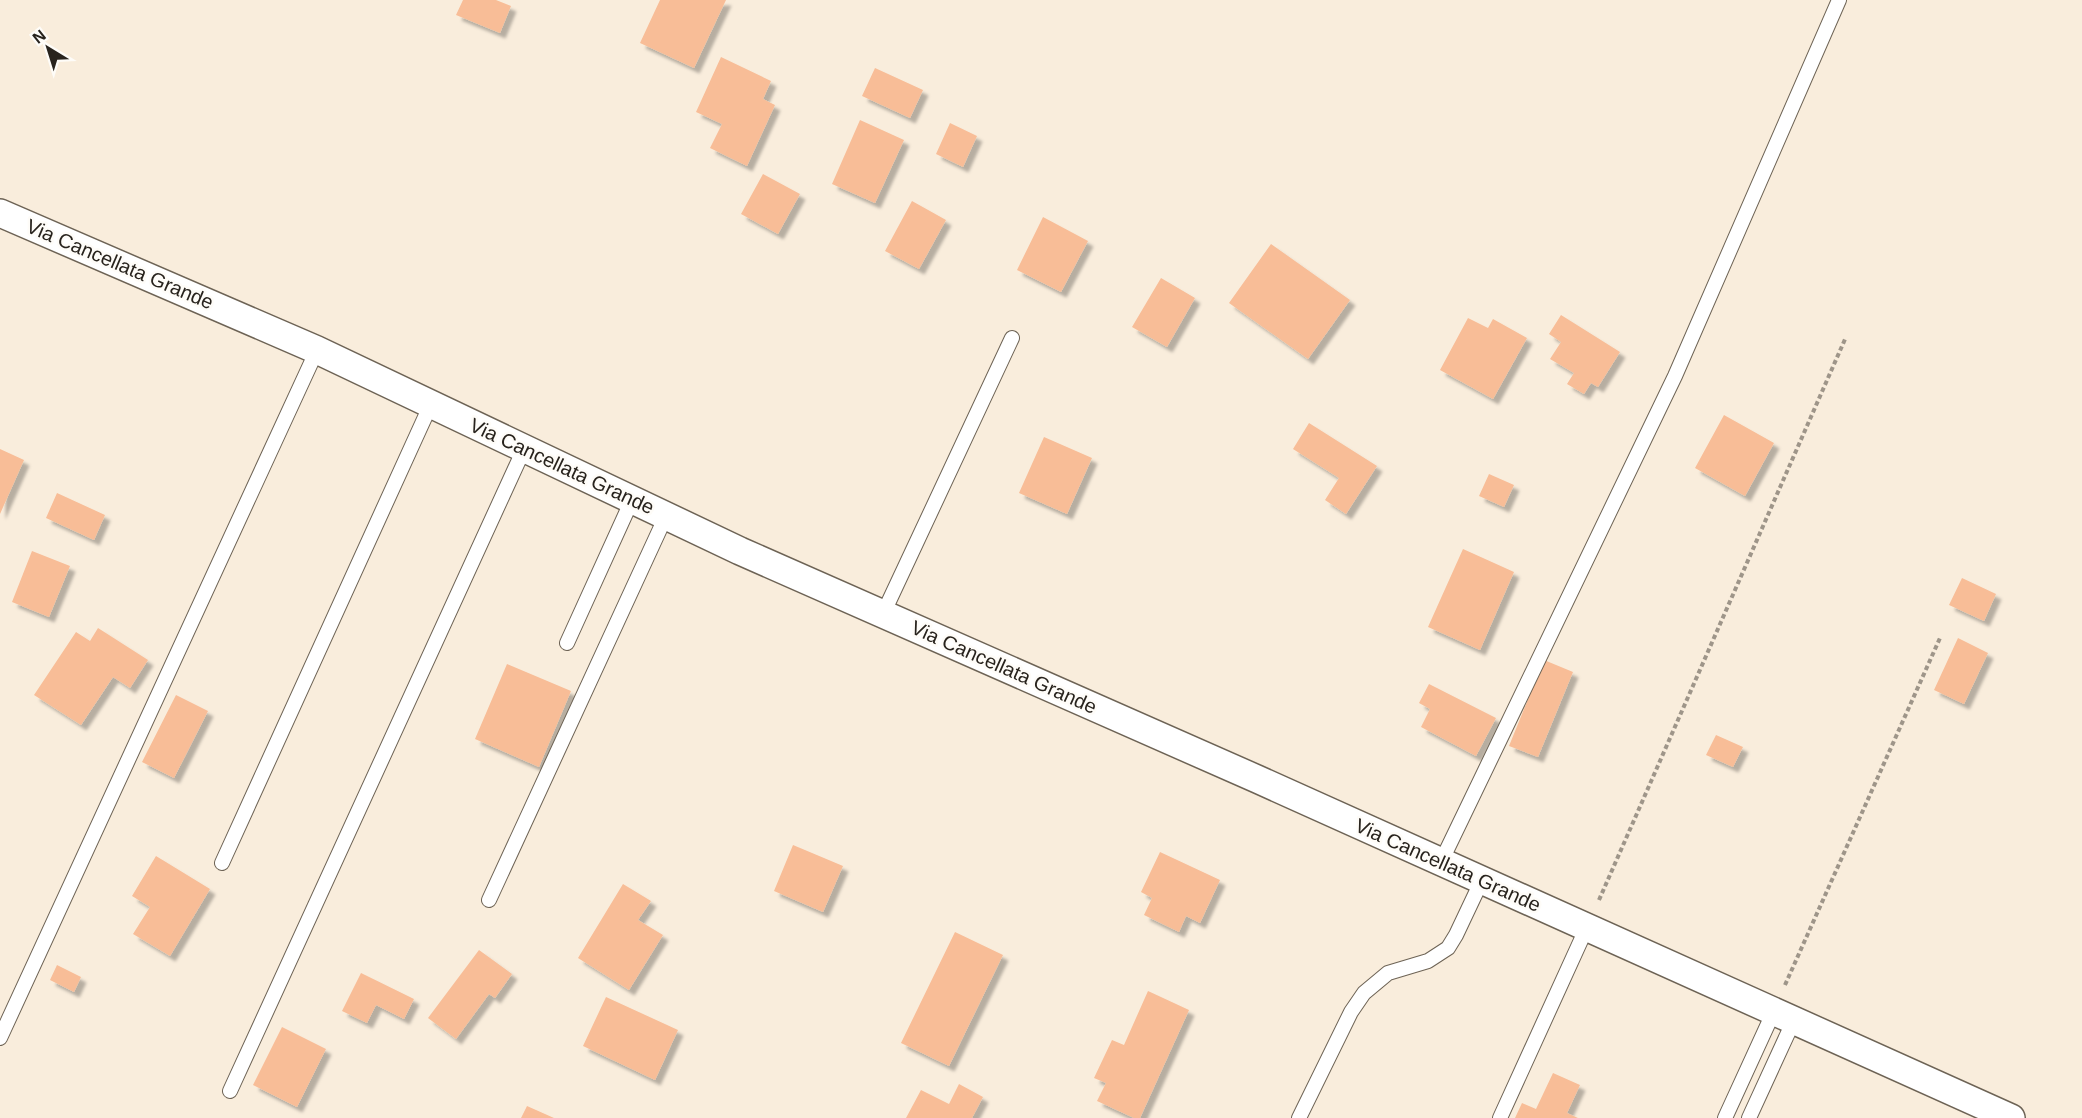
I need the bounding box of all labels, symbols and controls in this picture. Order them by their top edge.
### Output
north arrow [18,18,78,78]
text: N [29,26,49,47]
street label: Via Cancellata Grande [23,215,217,313]
street label: Via Cancellata Grande [466,414,658,518]
street label: Via Cancellata Grande [908,616,1100,718]
street label: Via Cancellata Grande [1352,814,1544,916]

